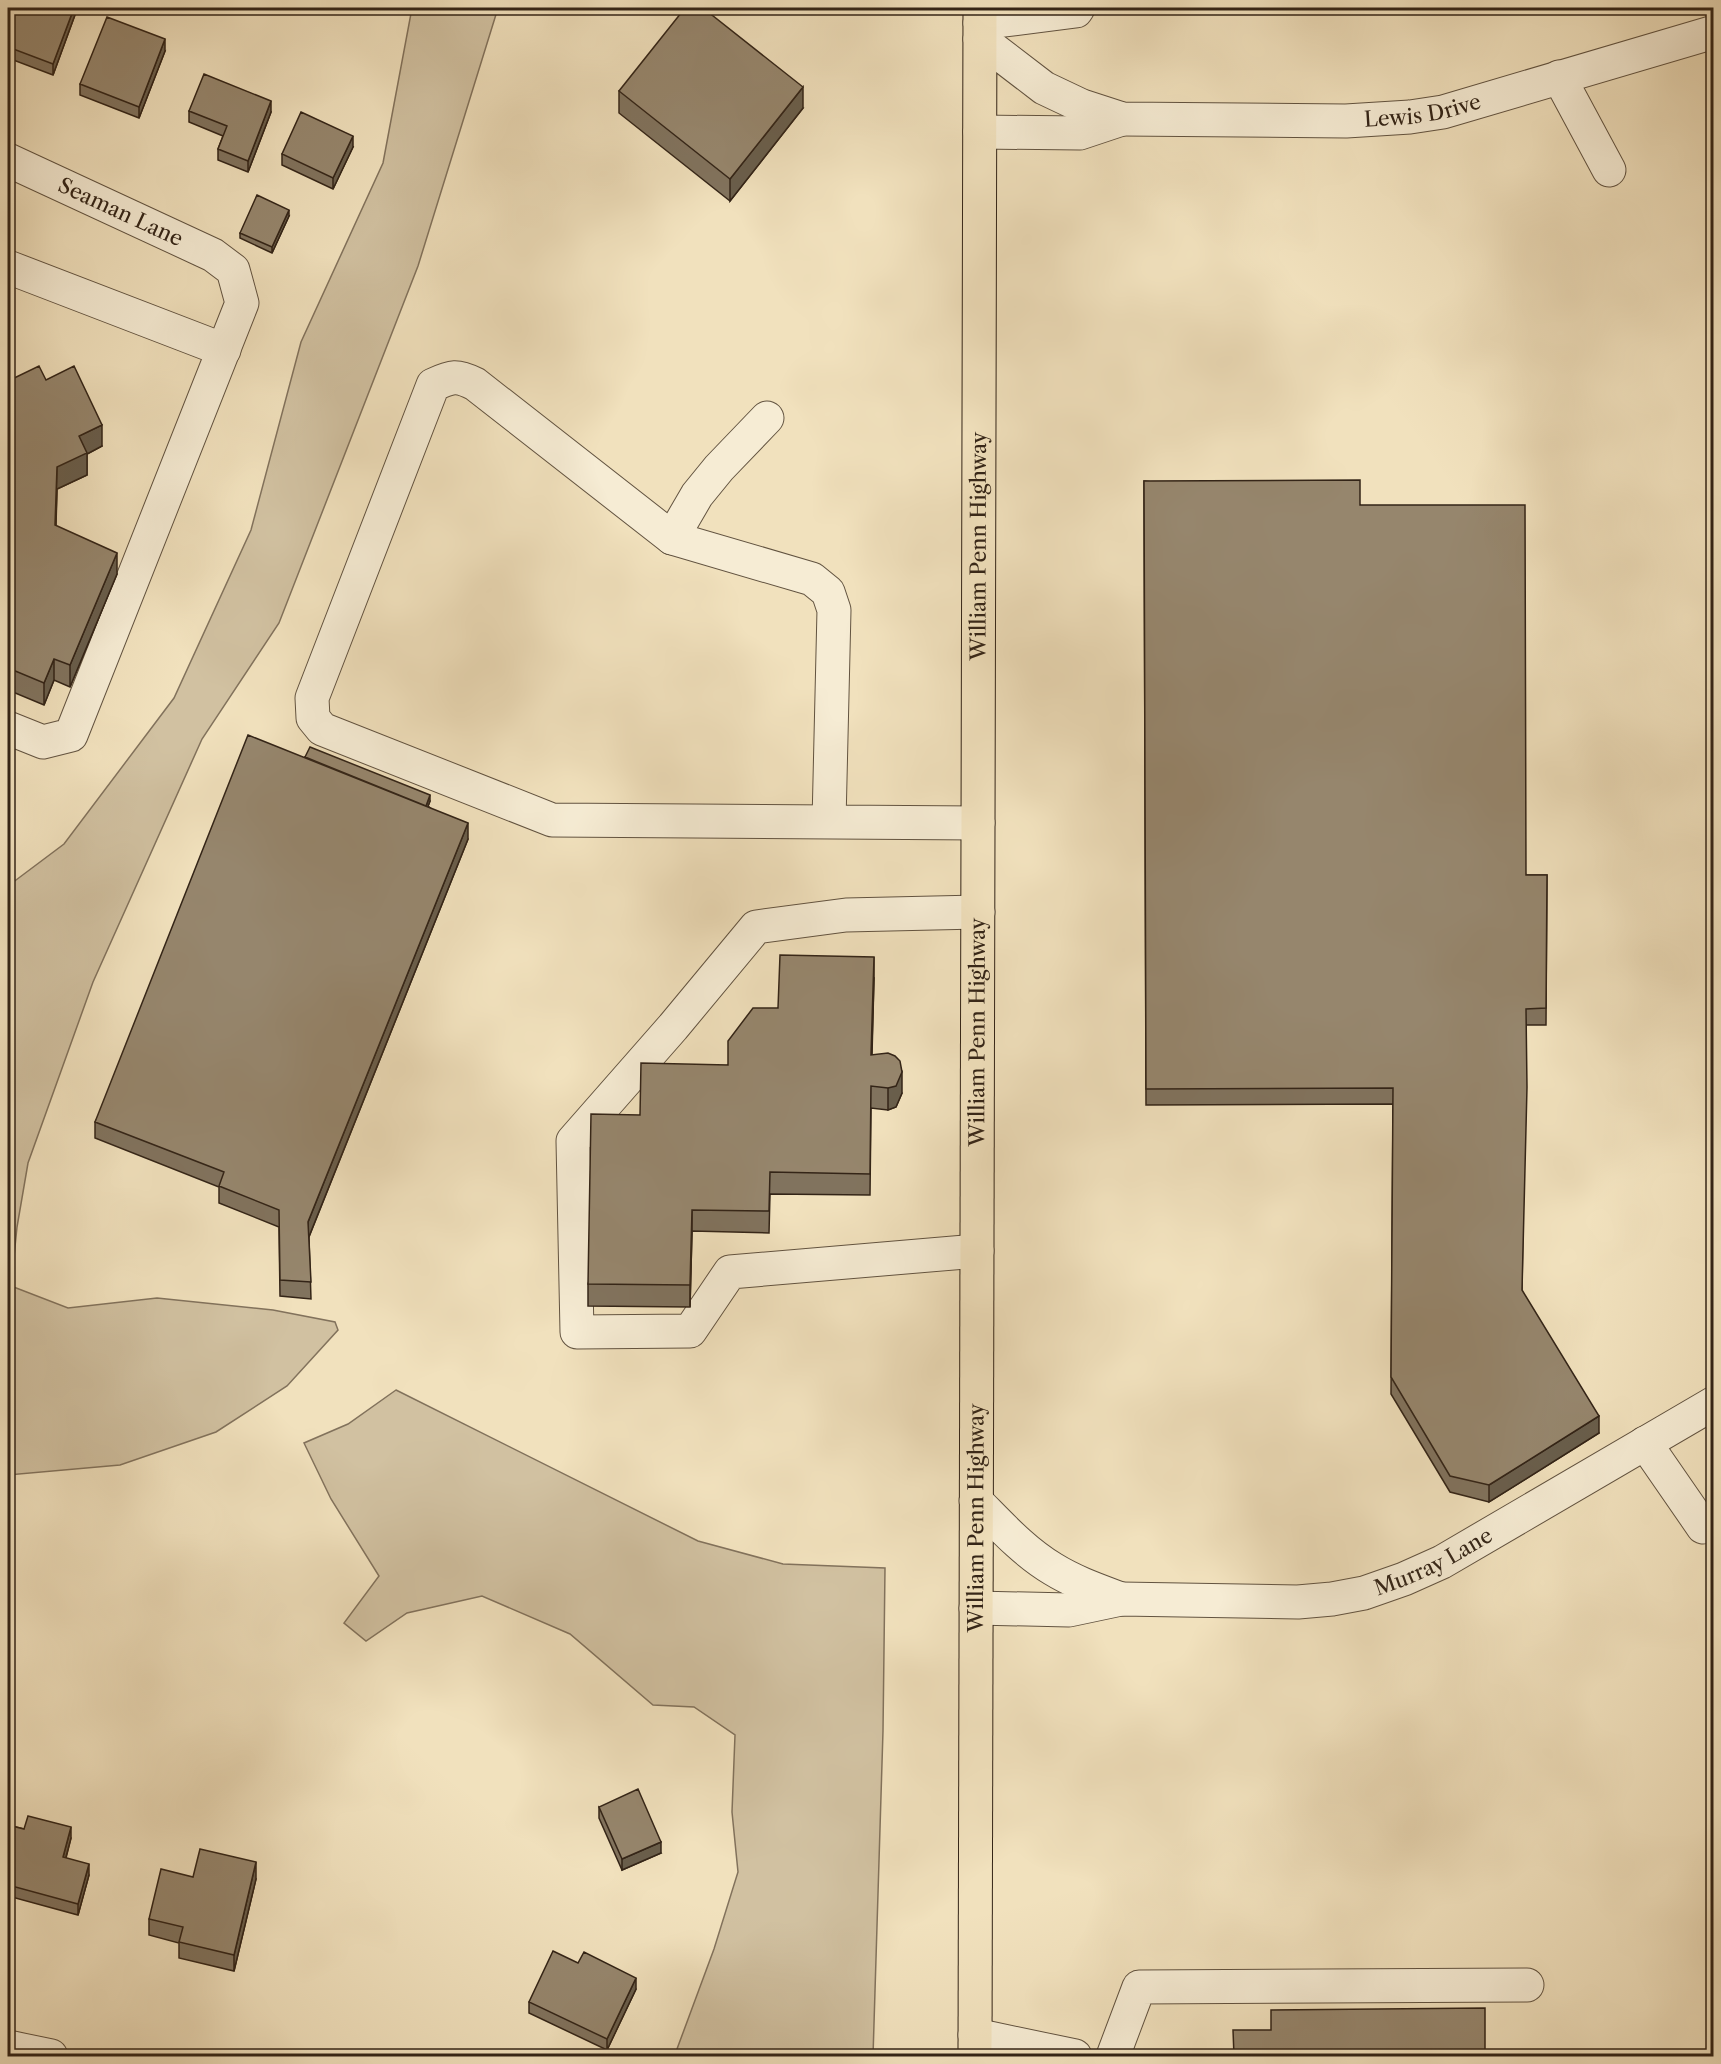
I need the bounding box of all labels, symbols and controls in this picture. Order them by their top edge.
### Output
street label: Lewis Drive [1363,89,1484,132]
street label: Seaman Lane [54,172,187,251]
street label: William Penn Highway [965,431,991,661]
street label: William Penn Highway [964,917,990,1147]
street label: William Penn Highway [963,1403,989,1633]
street label: Murray Lane [1371,1522,1497,1600]

